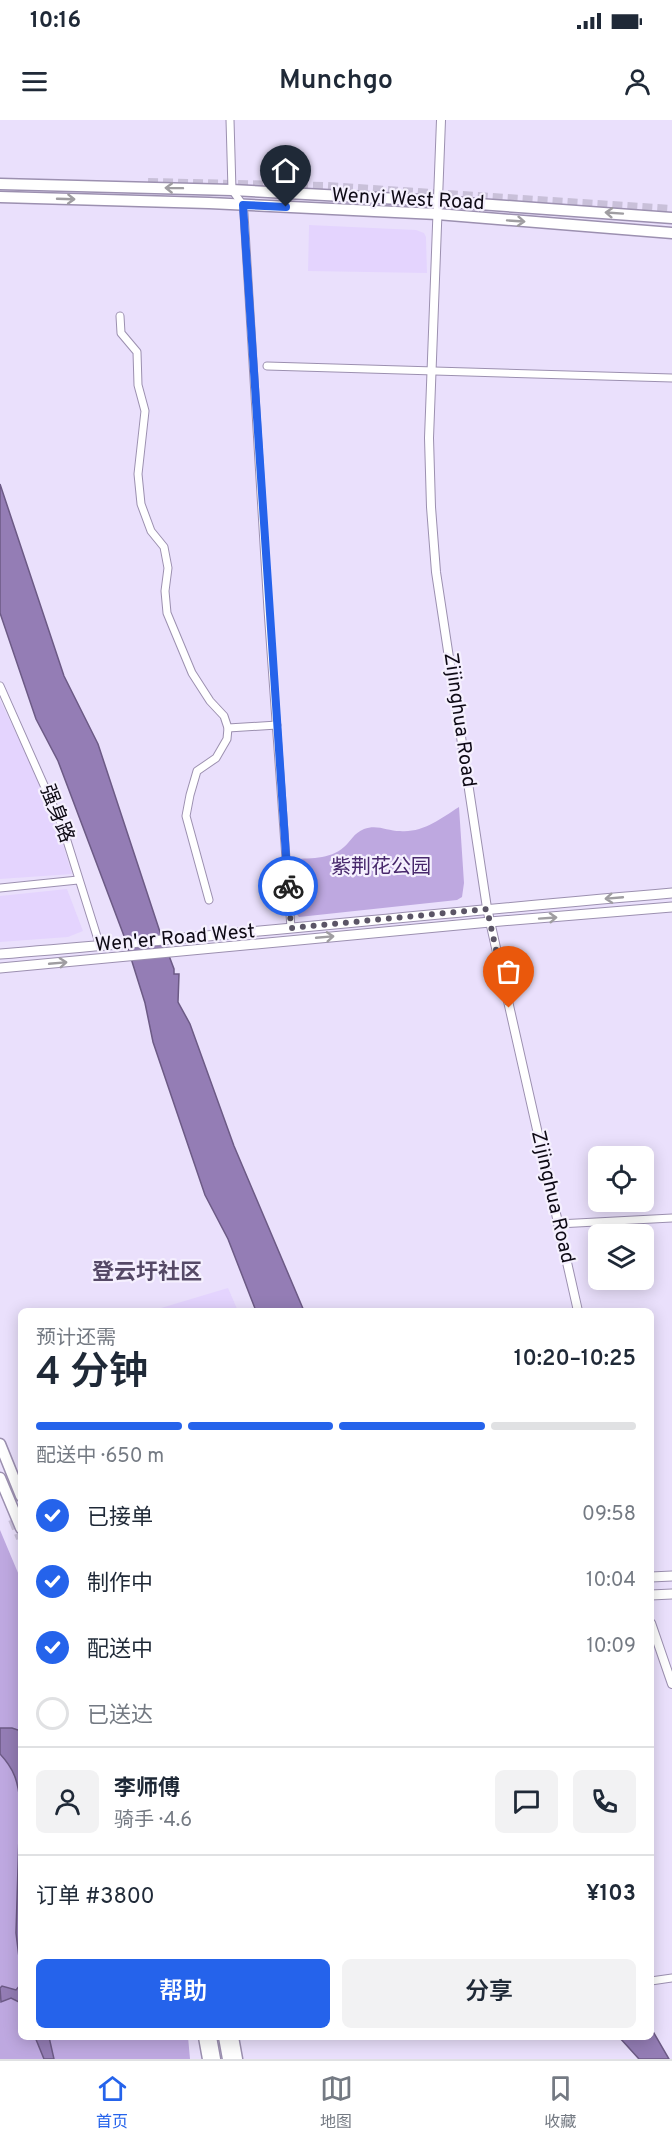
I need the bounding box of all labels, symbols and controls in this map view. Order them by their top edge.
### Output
text: 10:16 [30,8,81,35]
text: Munchgo [279,64,393,98]
icon: menu [18,65,51,98]
icon: person [621,65,654,98]
pin [260,145,311,207]
icon: home [269,154,302,187]
one-way arrow [164,182,184,194]
street label: Wenyi West Road [331,183,485,217]
one-way arrow [55,193,75,204]
one-way arrow [604,208,624,219]
one-way arrow [505,215,525,226]
street label: Zijinghua Road [437,651,481,789]
street label: 强身路 [33,781,79,847]
park label: 紫荆花公园 [331,855,431,881]
courier [258,856,318,916]
icon: bike [272,870,305,903]
one-way arrow [604,893,624,904]
one-way arrow [538,912,557,923]
street label: Wen'er Road West [94,919,256,959]
one-way arrow [314,931,334,942]
pin [483,946,534,1008]
icon: bag [492,955,525,988]
one-way arrow [48,957,68,968]
street label: Zijinghua Road [524,1128,580,1266]
map controls [588,1146,654,1290]
button: locate [588,1146,654,1212]
button: layers [588,1224,654,1290]
district label: 登云圩社区 [92,1260,202,1287]
text: 预计还需 [36,1326,116,1352]
text: 10:20–10:25 [514,1346,636,1373]
text: 4 分钟 [36,1350,148,1399]
text: 配送中 · 650 m [36,1444,164,1470]
icon: check [36,1499,69,1532]
text: 09:58 [582,1502,636,1528]
text: 已接单 [87,1505,153,1532]
icon: check [36,1565,69,1598]
text: 10:04 [586,1568,636,1594]
text: 制作中 [87,1571,153,1598]
icon: check [36,1631,69,1664]
text: 10:09 [586,1634,636,1660]
text: 配送中 [87,1637,153,1664]
text: 已送达 [87,1703,153,1730]
button: person [36,1770,99,1833]
button: chat [495,1770,558,1833]
button: phone [573,1770,636,1833]
text: 李师傅 [114,1776,180,1803]
text: 骑手 · 4.6 [114,1808,192,1834]
text: ¥103 [586,1881,636,1908]
text: 订单 #3800 [36,1884,155,1911]
button: 帮助 [36,1959,330,2028]
button: 分享 [342,1959,636,2028]
tab: 首页 [96,2072,129,2133]
tab: 地图 [320,2072,353,2133]
tab: 收藏 [544,2072,577,2133]

